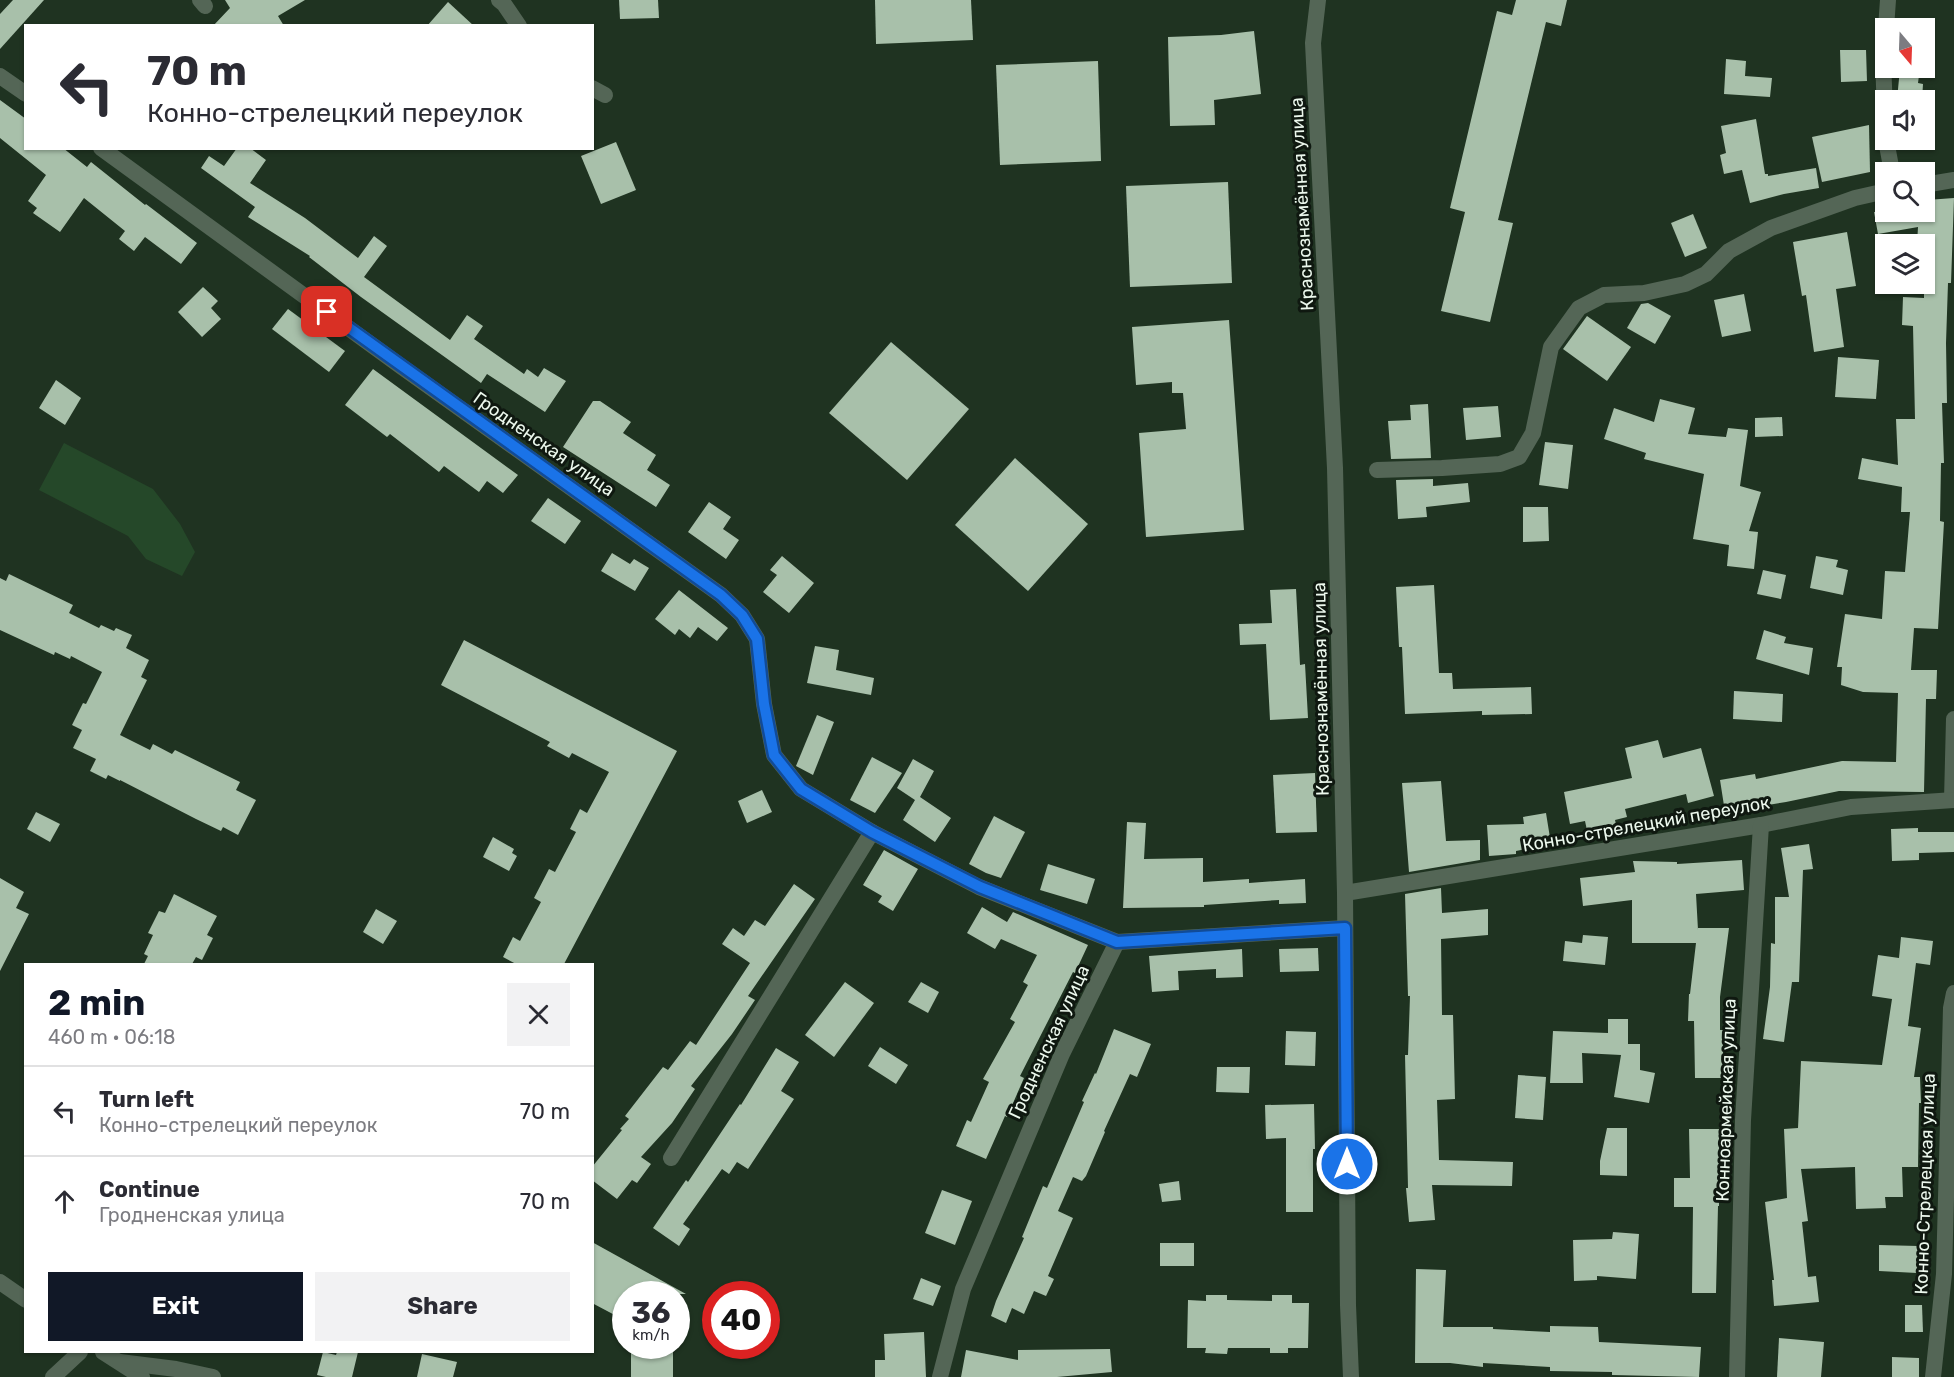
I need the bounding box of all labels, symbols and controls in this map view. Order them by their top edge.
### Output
north arrow [1875,18,1935,78]
map controls [1875,18,1935,294]
text: 70 m [147,46,247,96]
icon: left [48,48,126,126]
button: sound [1875,90,1935,150]
text: Конно-стрелецкий переулок [147,97,523,129]
street label: Краснознамённая улица [1285,97,1319,311]
button: search [1875,162,1935,222]
button: layers [1875,234,1935,294]
pin [301,286,352,337]
icon: arrive [310,295,343,328]
street label: Гродненская улица [469,387,619,501]
street label: Краснознамённая улица [1308,582,1334,796]
street label: Конно-стрелецкий переулок [1521,791,1772,857]
street label: Гродненская улица [1004,962,1094,1122]
text: 2 min [48,981,146,1024]
button: close [507,983,570,1046]
street label: Конноармейская улица [1711,998,1741,1202]
text: 460 m · 06:18 [48,1025,175,1049]
street label: Конно-Стрелецкая улица [1910,1073,1940,1295]
text: Turn left [99,1086,194,1113]
icon: left [48,1095,81,1128]
text: 70 m [520,1098,570,1125]
text: Конно-стрелецкий переулок [99,1113,378,1137]
position arrow [1315,1132,1379,1196]
text: Continue [99,1176,200,1203]
icon: ahead [48,1185,81,1218]
text: 70 m [520,1188,570,1215]
text: Гродненская улица [99,1203,285,1227]
button: Exit [48,1272,303,1341]
button: Share [315,1272,570,1341]
speed limit sign: 40 [702,1281,780,1359]
text: 36 [631,1295,671,1331]
text: km/h [632,1326,670,1344]

